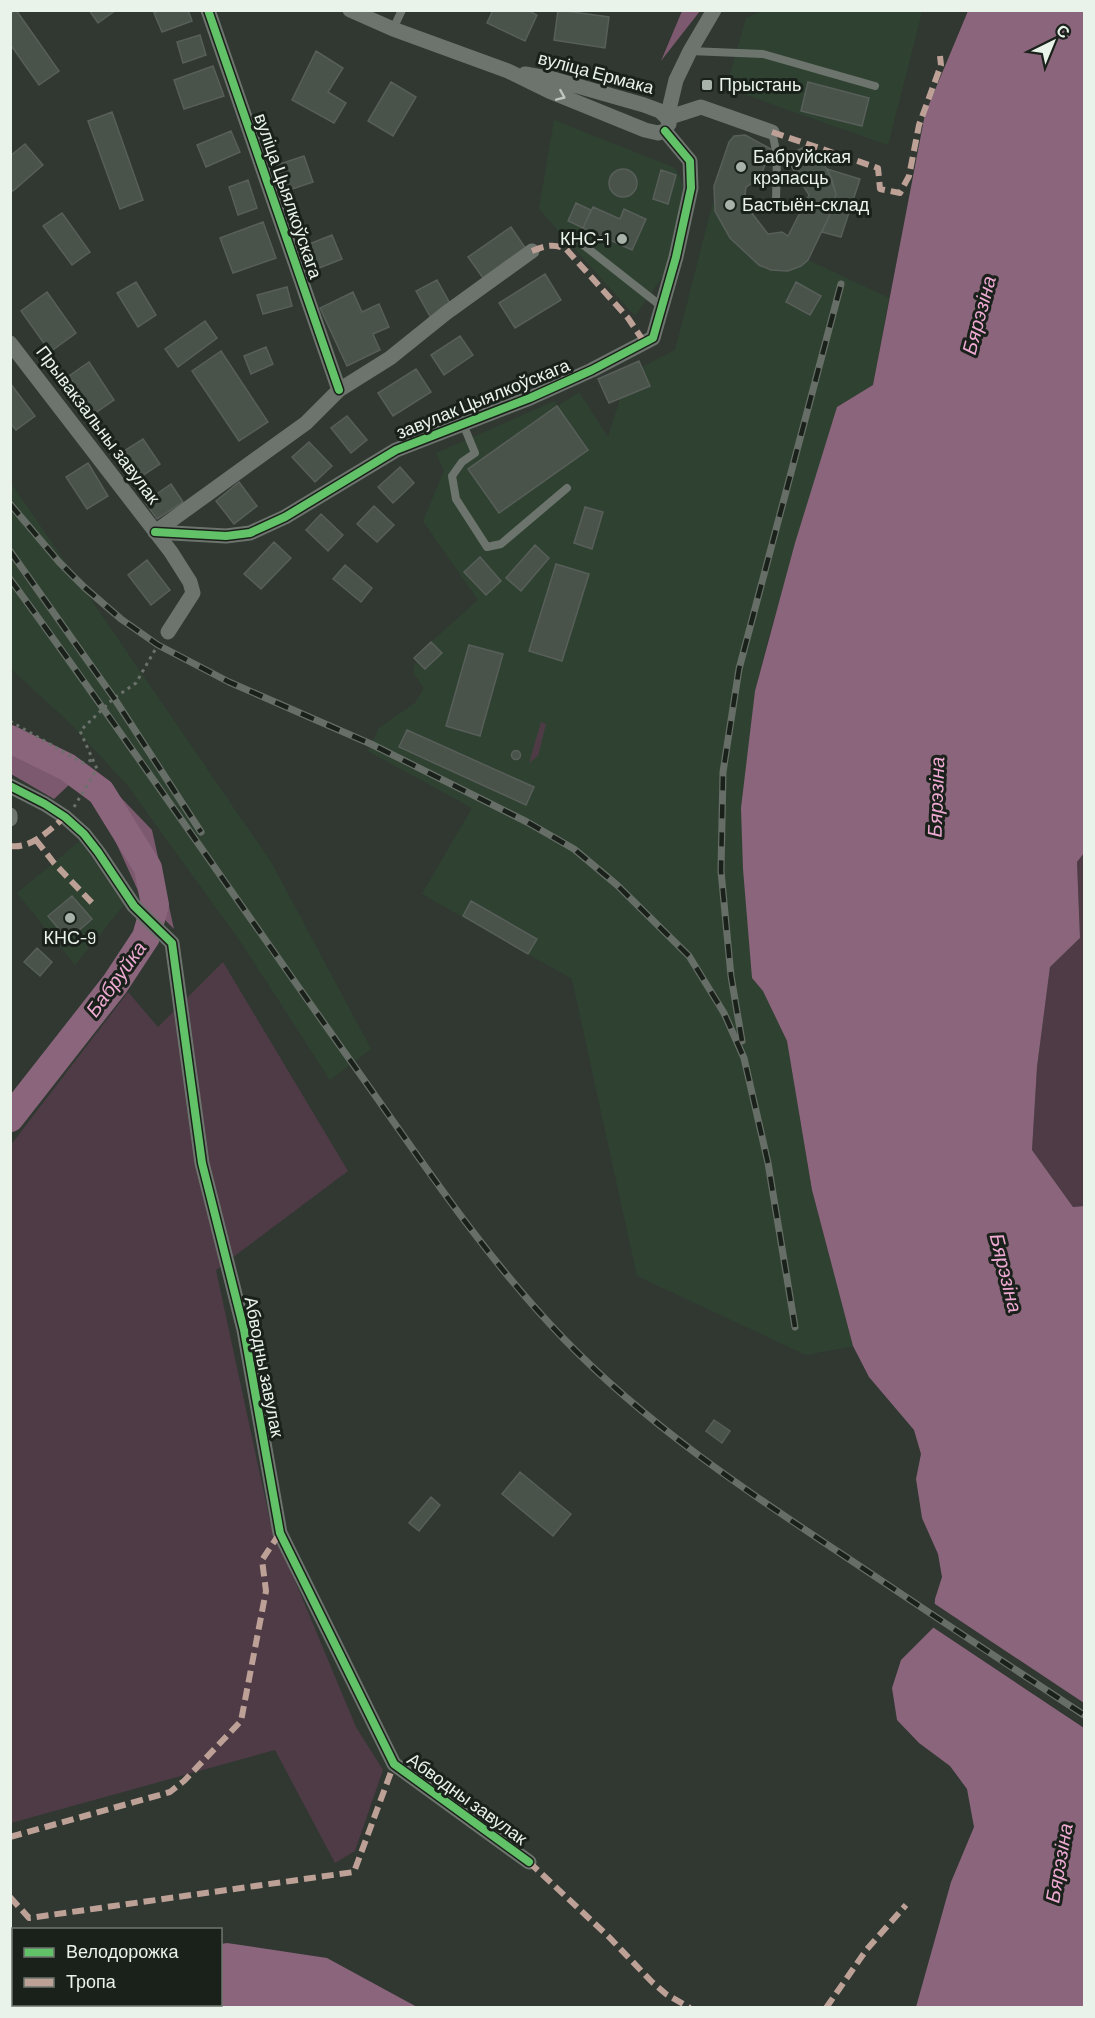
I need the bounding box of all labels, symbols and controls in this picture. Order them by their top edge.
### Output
north arrow [1023,12,1083,72]
text: С [1053,20,1075,42]
street label: вуліца Ермака [536,46,657,98]
place label: Прыстань [719,73,801,95]
marker: Прыстань [700,78,714,92]
one-way arrow [555,89,566,101]
street label: вуліца Цыялкоўскага [250,110,328,282]
place label: Бабруйская крэпасць [753,145,851,188]
marker: Бабруйская крэпасць [734,160,748,174]
place label: Бастыён-склад [742,193,870,215]
marker: Бастыён-склад [723,198,737,212]
place label: КНС-1 [560,227,610,249]
marker: КНС-1 [615,232,629,246]
water label: Бярэзіна [956,273,1000,357]
street label: Прывакзальны завулак [32,341,166,508]
street label: завулак Цыялкоўскага [393,353,573,443]
water label: Бярэзіна [922,756,948,838]
marker: КНС-9 [63,911,77,925]
place label: КНС-9 [44,926,96,948]
water label: Бабруйка [80,936,151,1021]
water label: Бярэзіна [986,1231,1028,1315]
street label: Абводны завулак [241,1295,289,1439]
street label: Абводны завулак [403,1747,532,1849]
water label: Бярэзіна [1039,1821,1077,1905]
legend [12,1928,222,2006]
text: Велодорожка [66,1940,179,1962]
text: Тропа [66,1970,117,1992]

